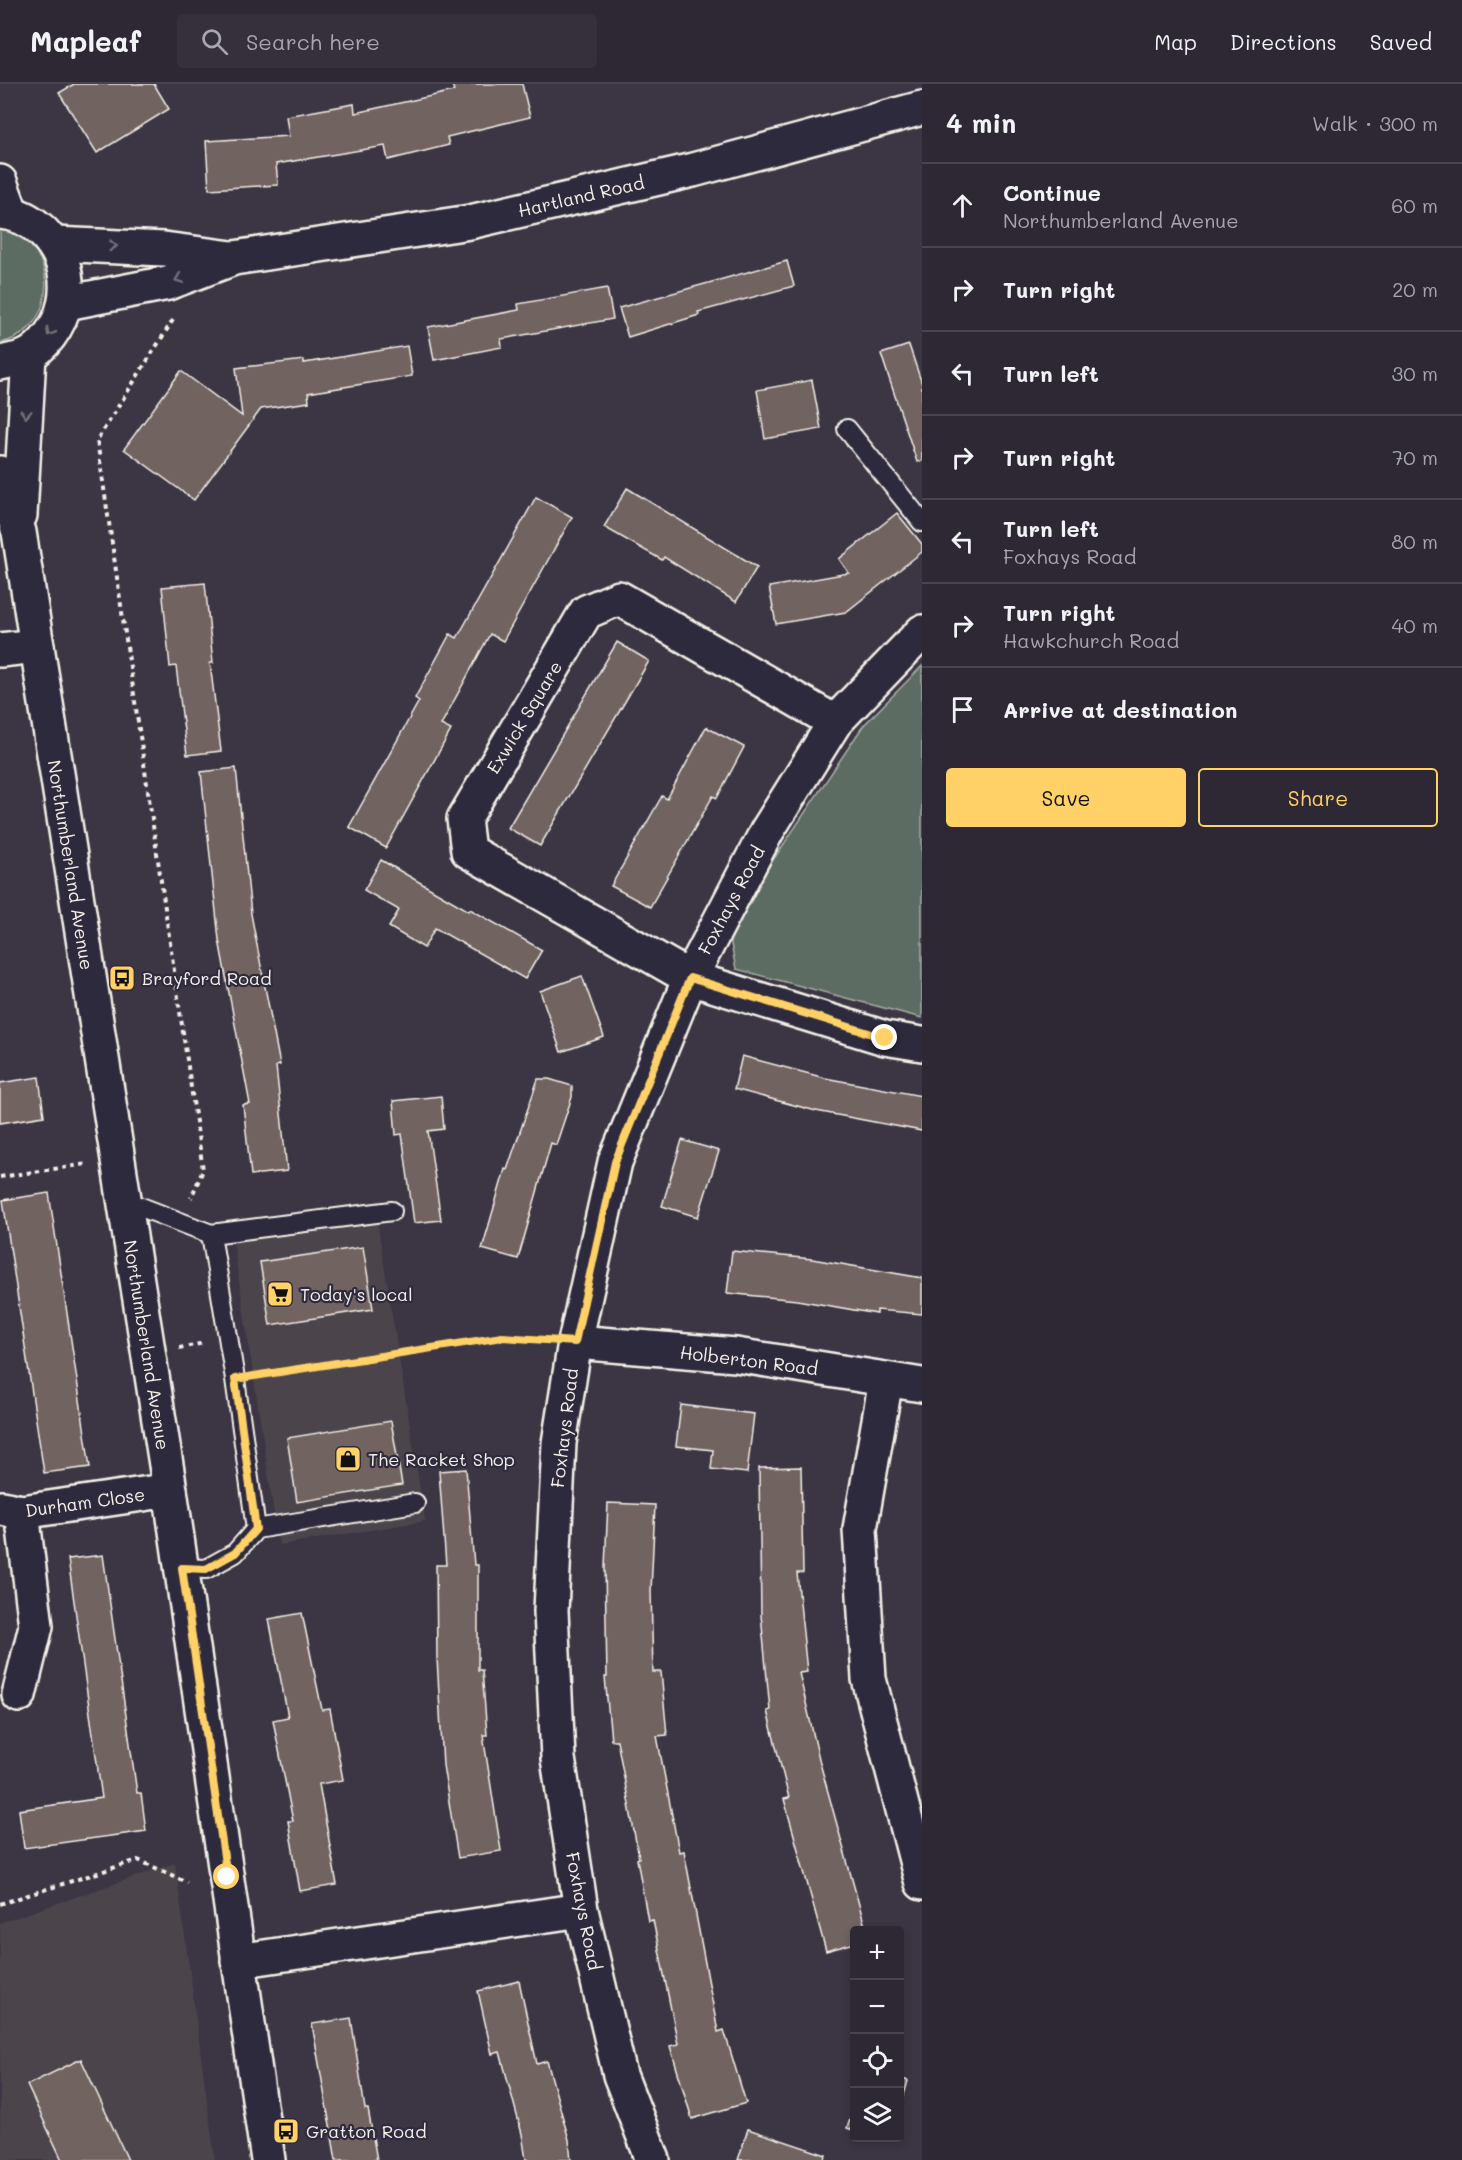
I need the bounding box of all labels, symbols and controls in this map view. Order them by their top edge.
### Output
search box [177,14,597,68]
text: Mapleaf [30,23,141,59]
icon: search [198,25,231,58]
text: Search here [246,27,380,56]
text: Map [1154,28,1197,55]
text: Directions [1230,28,1337,55]
text: Saved [1370,28,1432,55]
text: 4 min [946,106,1016,140]
text: Walk · 300 m [1312,110,1438,136]
street label: Hartland Road [516,170,646,222]
text: Continue [1003,178,1101,207]
icon: ahead [946,189,979,222]
text: 60 m [1391,192,1438,218]
text: Northumberland Avenue [1003,207,1239,233]
one-way arrow [108,240,117,253]
one-way arrow [174,272,185,284]
icon: right [946,273,979,306]
text: Turn right [1003,275,1115,304]
text: 20 m [1392,276,1438,302]
one-way arrow [46,326,58,336]
icon: left [946,357,979,390]
text: Turn left [1003,359,1099,388]
text: 30 m [1392,360,1438,386]
one-way arrow [20,409,33,418]
icon: right [946,441,979,474]
text: Turn right [1003,443,1115,472]
text: 70 m [1392,444,1438,470]
text: Turn left [1003,514,1099,543]
icon: left [946,525,979,558]
text: 80 m [1391,528,1438,554]
text: Foxhays Road [1003,543,1136,569]
text: Turn right [1003,598,1115,627]
icon: right [946,609,979,642]
text: 40 m [1392,612,1438,638]
text: Hawkchurch Road [1003,627,1179,653]
street label: Exwick Square [481,656,567,778]
icon: arrive [946,693,979,726]
text: Arrive at destination [1003,695,1238,724]
street label: Northumberland Avenue [43,758,99,972]
button: Save [946,768,1186,827]
button: Share [1198,768,1438,827]
street label: Foxhays Road [692,841,770,959]
bus stop icon: Brayford Road [107,963,137,993]
place label: Brayford Road [142,966,272,990]
route end [871,1024,897,1050]
street label: Northumberland Avenue [119,1238,175,1452]
supermarket icon: Today's local [265,1279,295,1309]
place label: Today's local [300,1282,413,1306]
street label: Holberton Road [679,1340,819,1380]
street label: Foxhays Road [545,1367,583,1489]
shop icon: The Racket Shop [333,1444,363,1474]
place label: The Racket Shop [368,1447,515,1471]
street label: Durham Close [24,1482,146,1522]
street label: Foxhays Road [561,1850,607,1972]
route start [213,1863,239,1889]
map controls [850,1926,904,2142]
button: + [850,1926,904,1980]
button: − [850,1980,904,2034]
button: locate [850,2034,904,2088]
button: layers [850,2088,904,2142]
bus stop icon: Gratton Road [271,2116,301,2146]
place label: Gratton Road [306,2119,427,2143]

